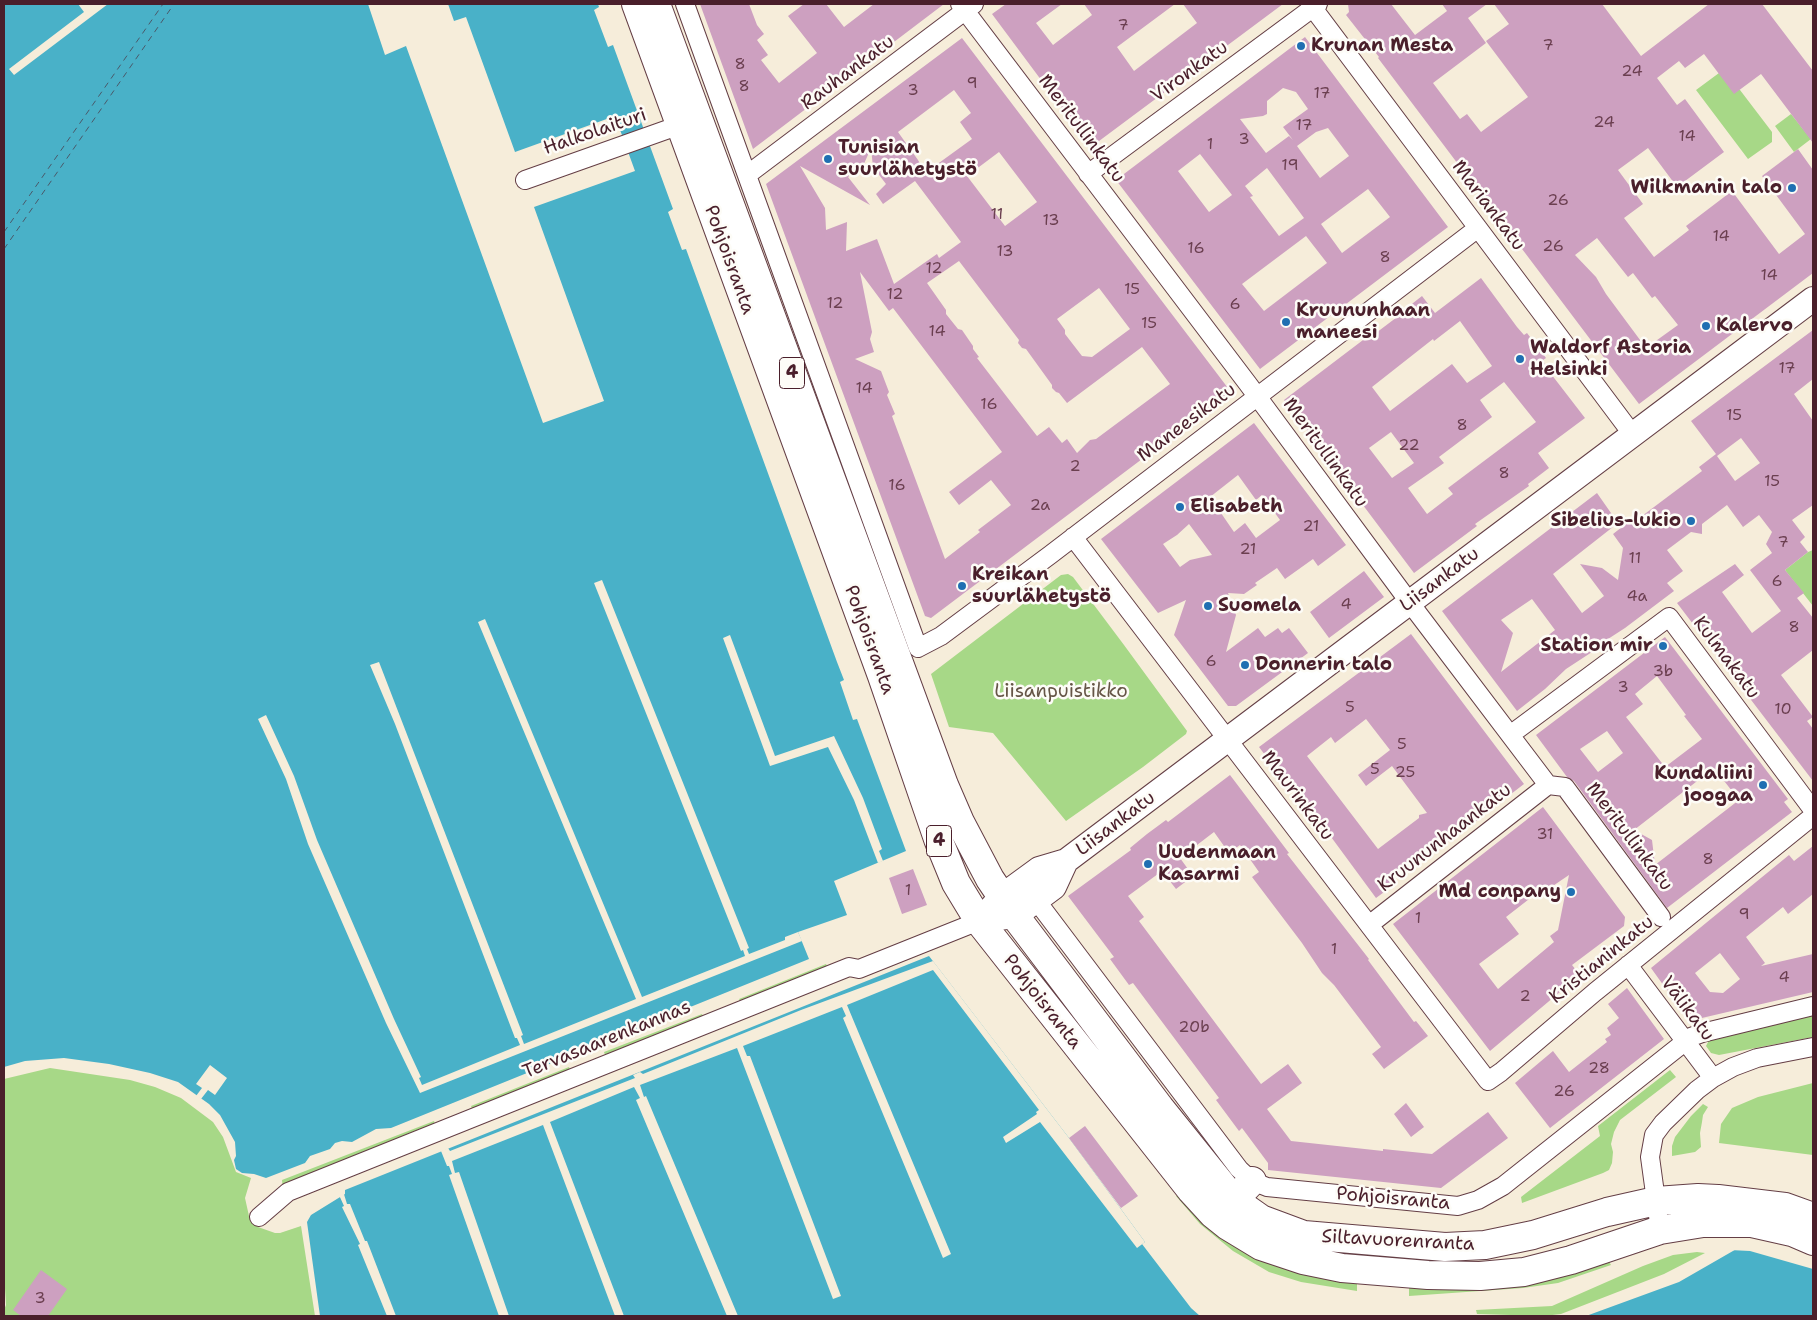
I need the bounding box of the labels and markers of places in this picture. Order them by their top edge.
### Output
place label: Krunan Mesta [1311,35,1453,57]
marker: Krunan Mesta [1295,40,1307,52]
place label: Tunisian suurlähetystö [838,137,977,181]
marker: Tunisian suurlähetystö [822,153,834,165]
place label: Wilkmanin talo [1630,177,1782,199]
marker: Wilkmanin talo [1786,182,1798,194]
place label: Kruununhaan maneesi [1296,300,1430,344]
place label: Kalervo [1716,315,1793,337]
marker: Kruununhaan maneesi [1280,316,1292,328]
marker: Kalervo [1700,320,1712,332]
place label: Waldorf Astoria Helsinki [1530,337,1691,381]
marker: Waldorf Astoria Helsinki [1514,353,1526,365]
place label: Elisabeth [1190,496,1283,518]
marker: Elisabeth [1174,501,1186,513]
place label: Sibelius-lukio [1550,510,1681,532]
marker: Sibelius-lukio [1685,515,1697,527]
place label: Kreikan suurlähetystö [972,564,1111,608]
marker: Kreikan suurlähetystö [956,580,968,592]
place label: Suomela [1218,595,1301,617]
marker: Suomela [1202,600,1214,612]
place label: Station mir [1541,635,1653,657]
marker: Station mir [1657,640,1669,652]
place label: Donnerin talo [1255,654,1392,676]
marker: Donnerin talo [1239,659,1251,671]
place label: Kundaliini joogaa [1654,763,1753,807]
marker: Kundaliini joogaa [1757,779,1769,791]
place label: Uudenmaan Kasarmi [1158,842,1276,886]
marker: Uudenmaan Kasarmi [1142,858,1154,870]
place label: Md conpany [1439,881,1561,903]
marker: Md conpany [1565,886,1577,898]

